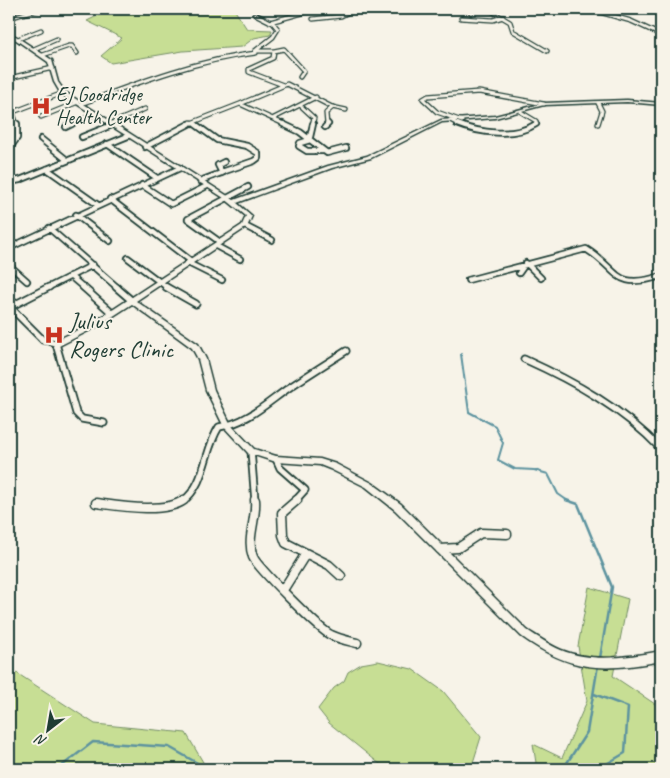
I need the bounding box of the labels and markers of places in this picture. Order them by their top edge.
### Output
place label: EJ Goodridge Health Center [56,82,153,130]
hospital icon: EJ Goodridge Health Center [30,95,52,117]
place label: Julius Rogers Clinic [68,306,174,364]
hospital icon: Julius Rogers Clinic [43,324,65,346]

